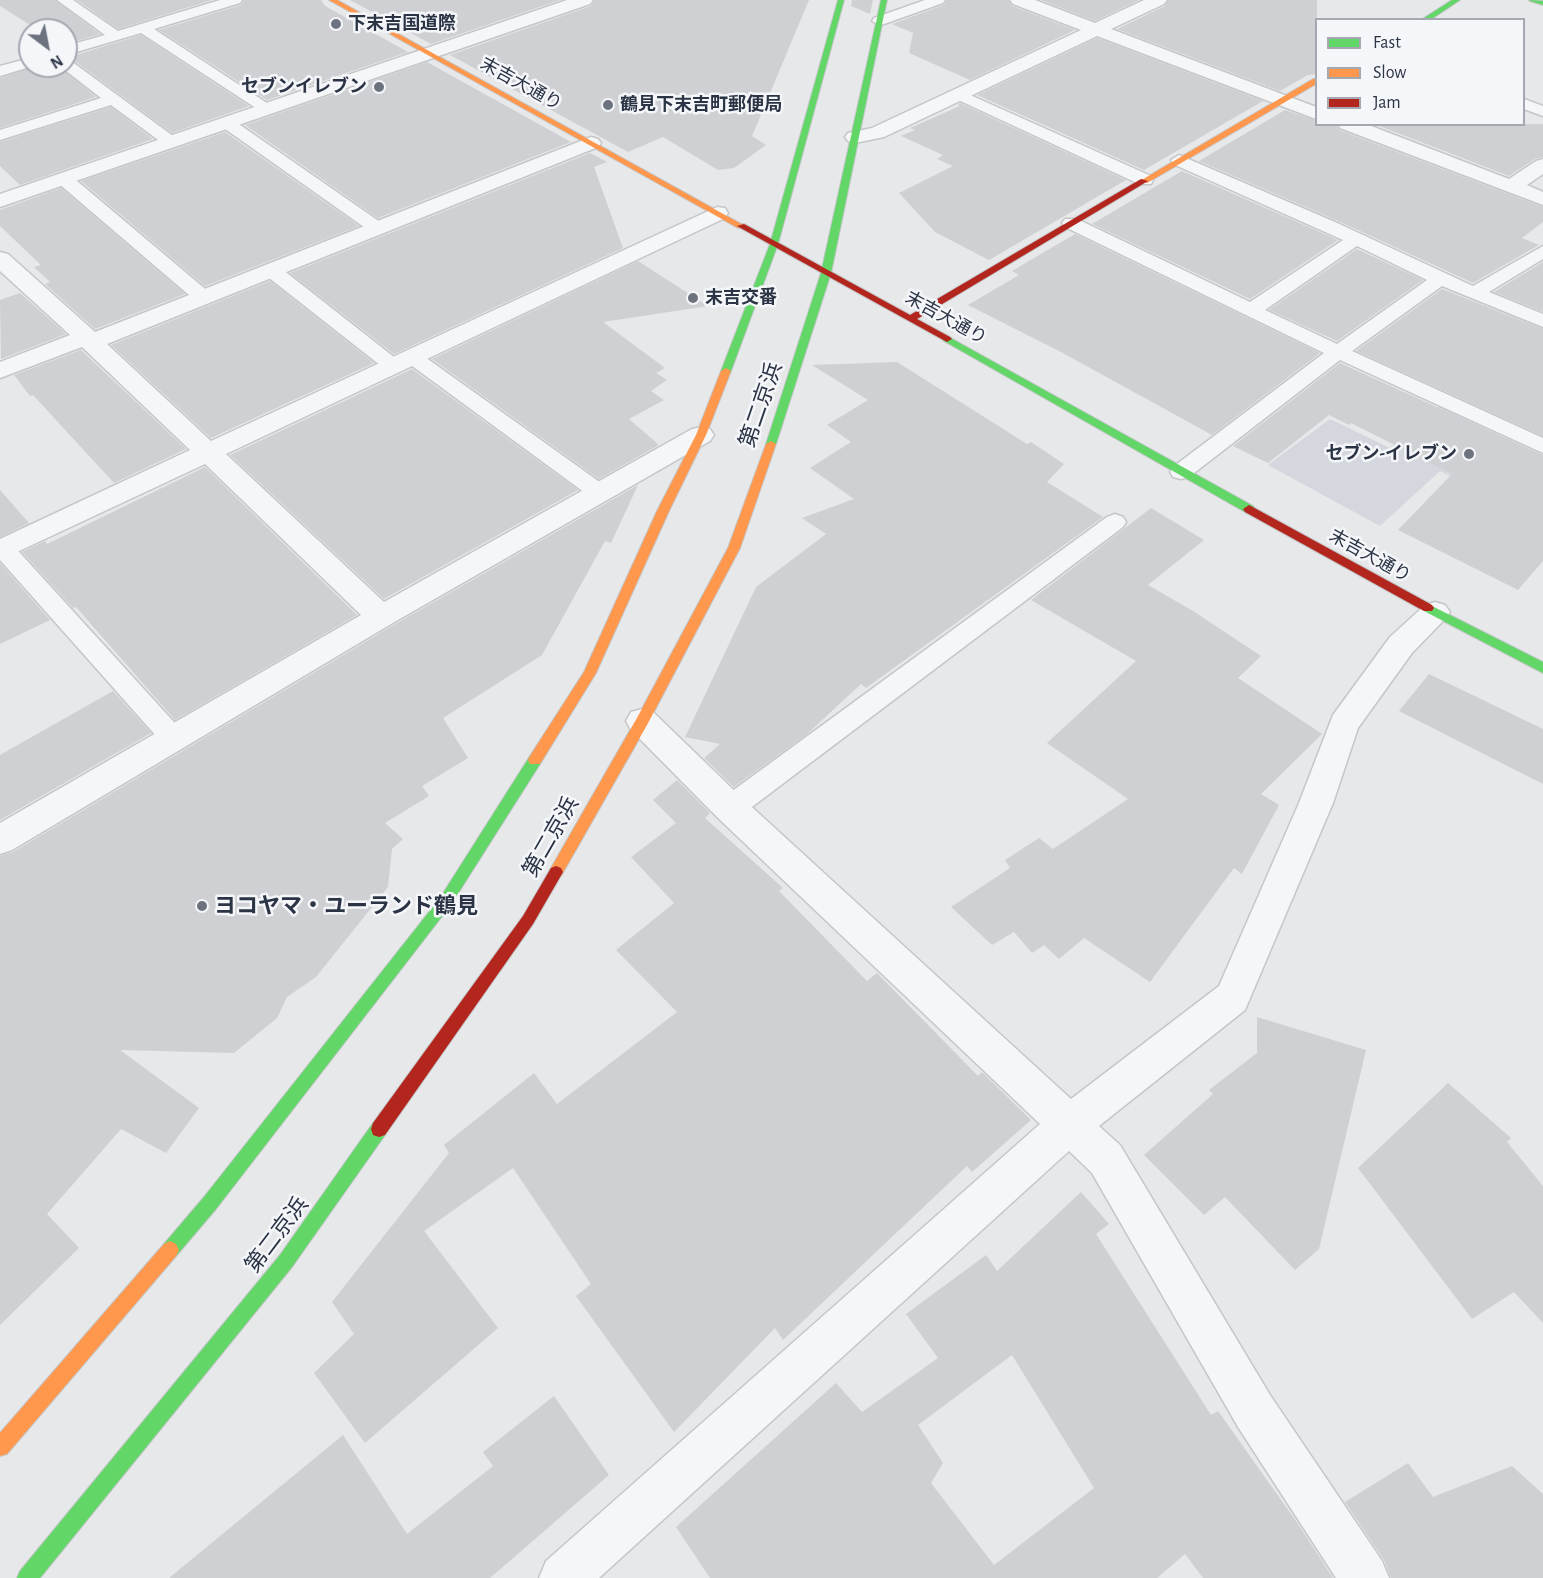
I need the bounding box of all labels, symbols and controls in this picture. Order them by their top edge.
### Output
place label: 下末吉国道際 [348,13,456,35]
marker: 下末吉国道際 [329,17,343,31]
north arrow [18,18,78,78]
legend [1315,18,1525,126]
text: Fast [1373,34,1401,52]
text: N [48,52,65,71]
street label: 末吉大通り [476,53,566,115]
text: Slow [1373,64,1406,82]
place label: セブンイレブン [241,76,367,98]
marker: セブンイレブン [372,80,386,94]
place label: 鶴見下末吉町郵便局 [620,94,782,116]
text: Jam [1373,94,1401,112]
marker: 鶴見下末吉町郵便局 [601,98,615,112]
place label: 末吉交番 [705,287,777,309]
street label: 末吉大通り [901,287,991,349]
marker: 末吉交番 [686,291,700,305]
street label: 第二京浜 [734,359,788,451]
place label: セブン-イレブン [1326,443,1457,465]
marker: セブン-イレブン [1462,447,1476,461]
street label: 末吉大通り [1325,525,1415,587]
street label: 第二京浜 [518,792,584,882]
place label: ヨコヤマ・ユーランド鶴見 [214,893,478,919]
marker: ヨコヤマ・ユーランド鶴見 [195,899,209,913]
street label: 第二京浜 [240,1192,314,1278]

